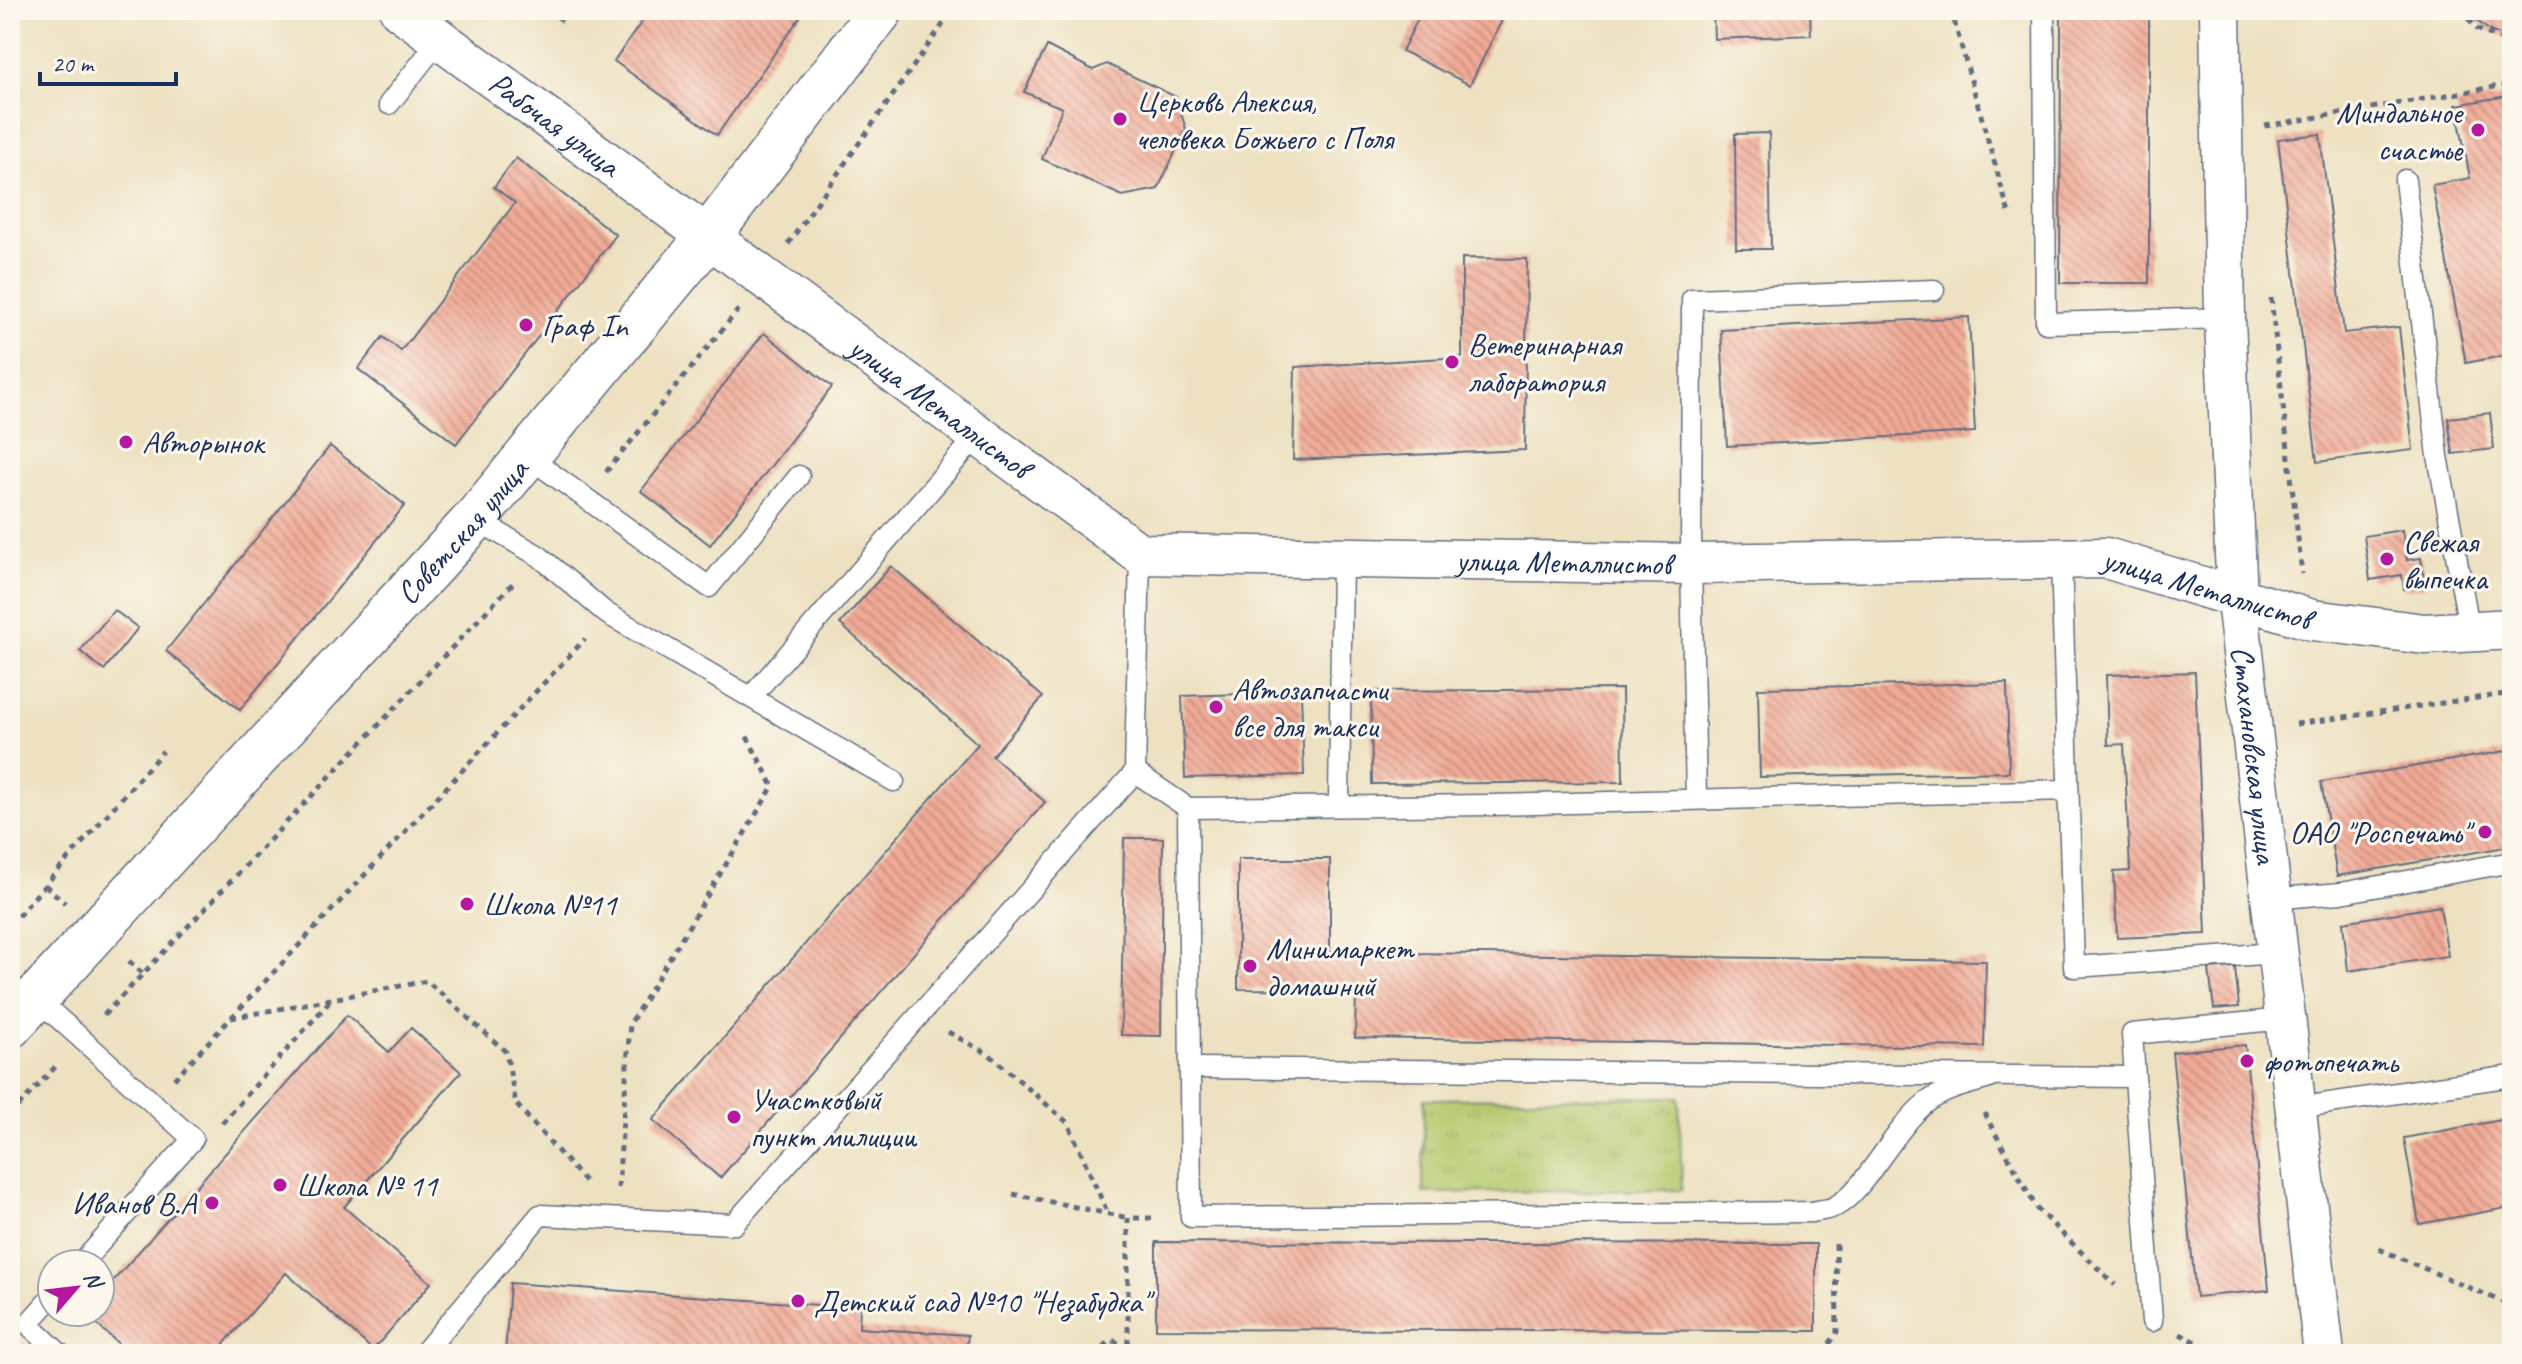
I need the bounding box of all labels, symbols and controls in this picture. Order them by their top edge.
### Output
scale bar [40,36,176,86]
text: 20 m [52,49,95,79]
street label: Рабочая улица [481,62,630,187]
place label: Церковь Алексия, человека Божьего с Поля [1136,81,1395,159]
place label: Миндальное счастье [2336,92,2465,170]
marker: Церковь Алексия, человека Божьего с Поля [1111,110,1129,128]
marker: Миндальное счастье [2469,121,2487,139]
place label: Граф In [542,305,629,346]
marker: Граф In [517,316,535,334]
place label: Ветеринарная лаборатория [1468,324,1623,402]
street label: улица Металлистов [839,325,1043,490]
marker: Ветеринарная лаборатория [1443,353,1461,371]
place label: Авторынок [142,422,266,463]
marker: Авторынок [117,433,135,451]
street label: Советская улица [387,449,538,613]
place label: Свежая выпечка [2403,521,2489,599]
street label: улица Металлистов [2096,537,2321,641]
street label: улица Металлистов [1454,539,1677,584]
marker: Свежая выпечка [2378,550,2396,568]
street label: Стахановская улица [2222,644,2288,868]
place label: Автозапчасти все для такси [1232,669,1390,747]
marker: Автозапчасти все для такси [1207,698,1225,716]
place label: ОАО "Роспечать" [2289,812,2475,853]
marker: ОАО "Роспечать" [2476,823,2494,841]
place label: Школа №11 [483,884,618,925]
marker: Школа №11 [458,895,476,913]
place label: Минимаркет домашний [1266,928,1416,1006]
marker: Минимаркет домашний [1241,957,1259,975]
place label: фотопечать [2263,1041,2400,1082]
marker: фотопечать [2238,1052,2256,1070]
place label: Участковый пункт милиции [750,1079,918,1157]
marker: Участковый пункт милиции [725,1108,743,1126]
place label: Школа № 11 [296,1165,439,1206]
marker: Школа № 11 [271,1176,289,1194]
place label: Иванов В.А [72,1183,198,1224]
marker: Иванов В.А [203,1194,221,1212]
north arrow [36,1248,116,1328]
text: N [77,1266,110,1295]
place label: Детский сад №10 "Незабудка" [814,1281,1156,1322]
marker: Детский сад №10 "Незабудка" [789,1292,807,1310]

